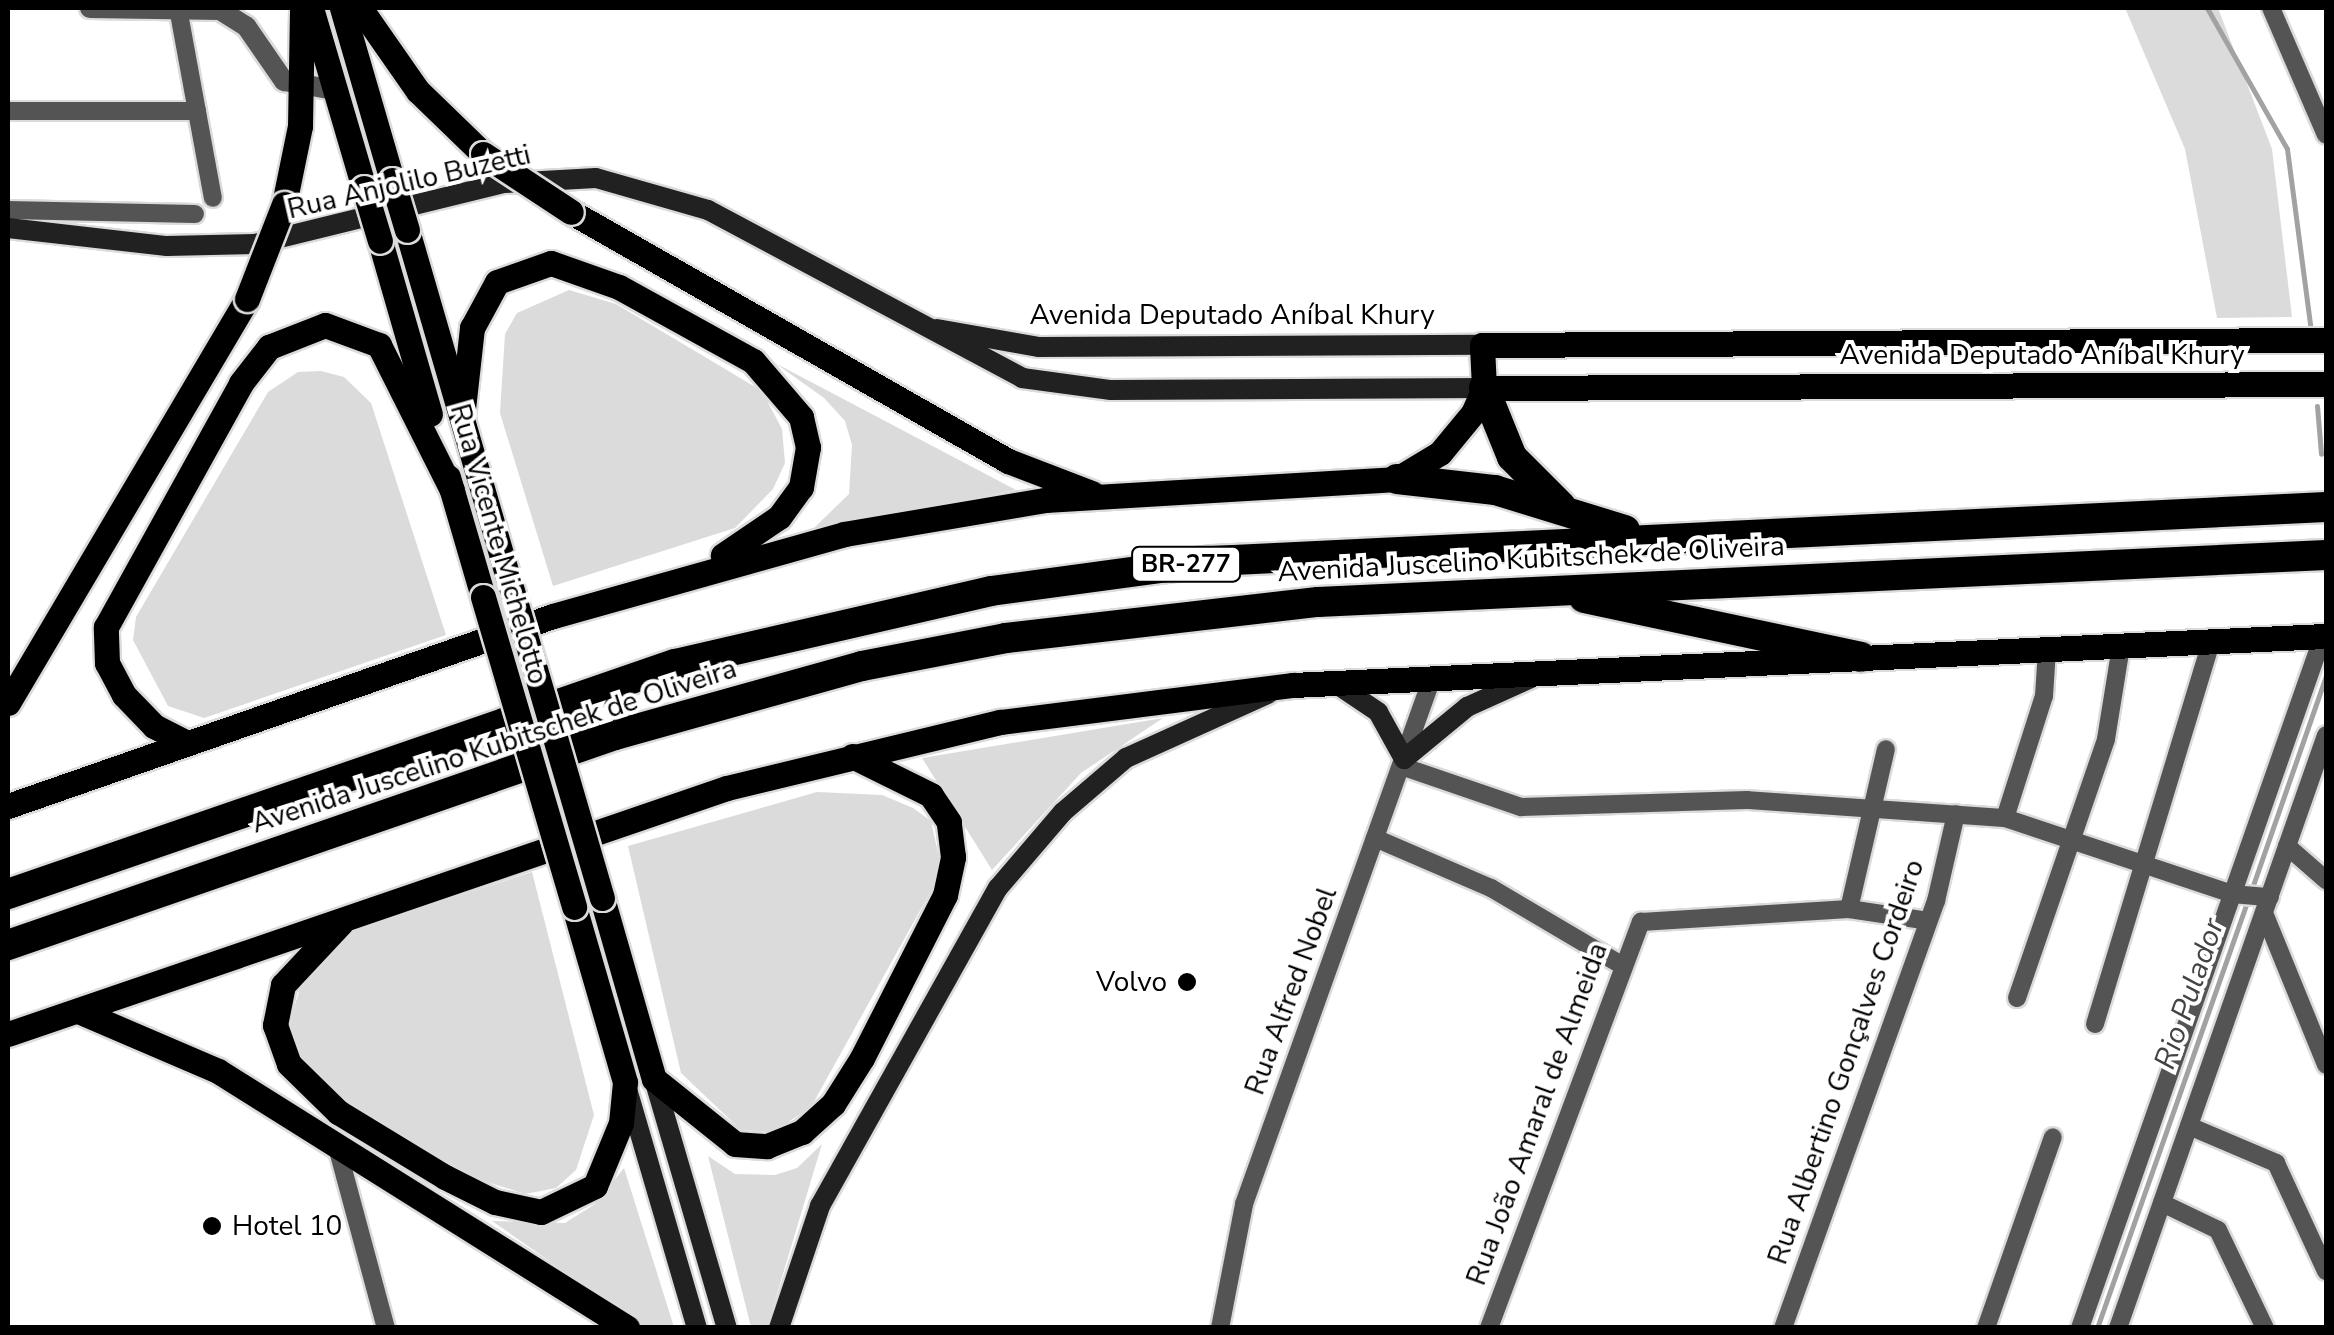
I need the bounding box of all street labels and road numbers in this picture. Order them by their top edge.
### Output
street label: Rua Anjolilo Buzetti [284,138,534,226]
street label: Avenida Deputado Aníbal Khury [1029,298,1435,332]
street label: Avenida Deputado Aníbal Khury [1839,338,2245,372]
street label: Rua Vicente Michelotto [443,400,555,688]
street label: Avenida Juscelino Kubitschek de Oliveira [1277,529,1785,589]
road number: BR-277 [1131,544,1241,584]
street label: Avenida Juscelino Kubitschek de Oliveira [247,652,741,840]
street label: Rua Albertino Gonçalves Cordeiro [1761,855,1931,1269]
street label: Rua Alfred Nobel [1238,883,1344,1099]
street label: Rua João Amaral de Almeida [1459,938,1615,1290]

